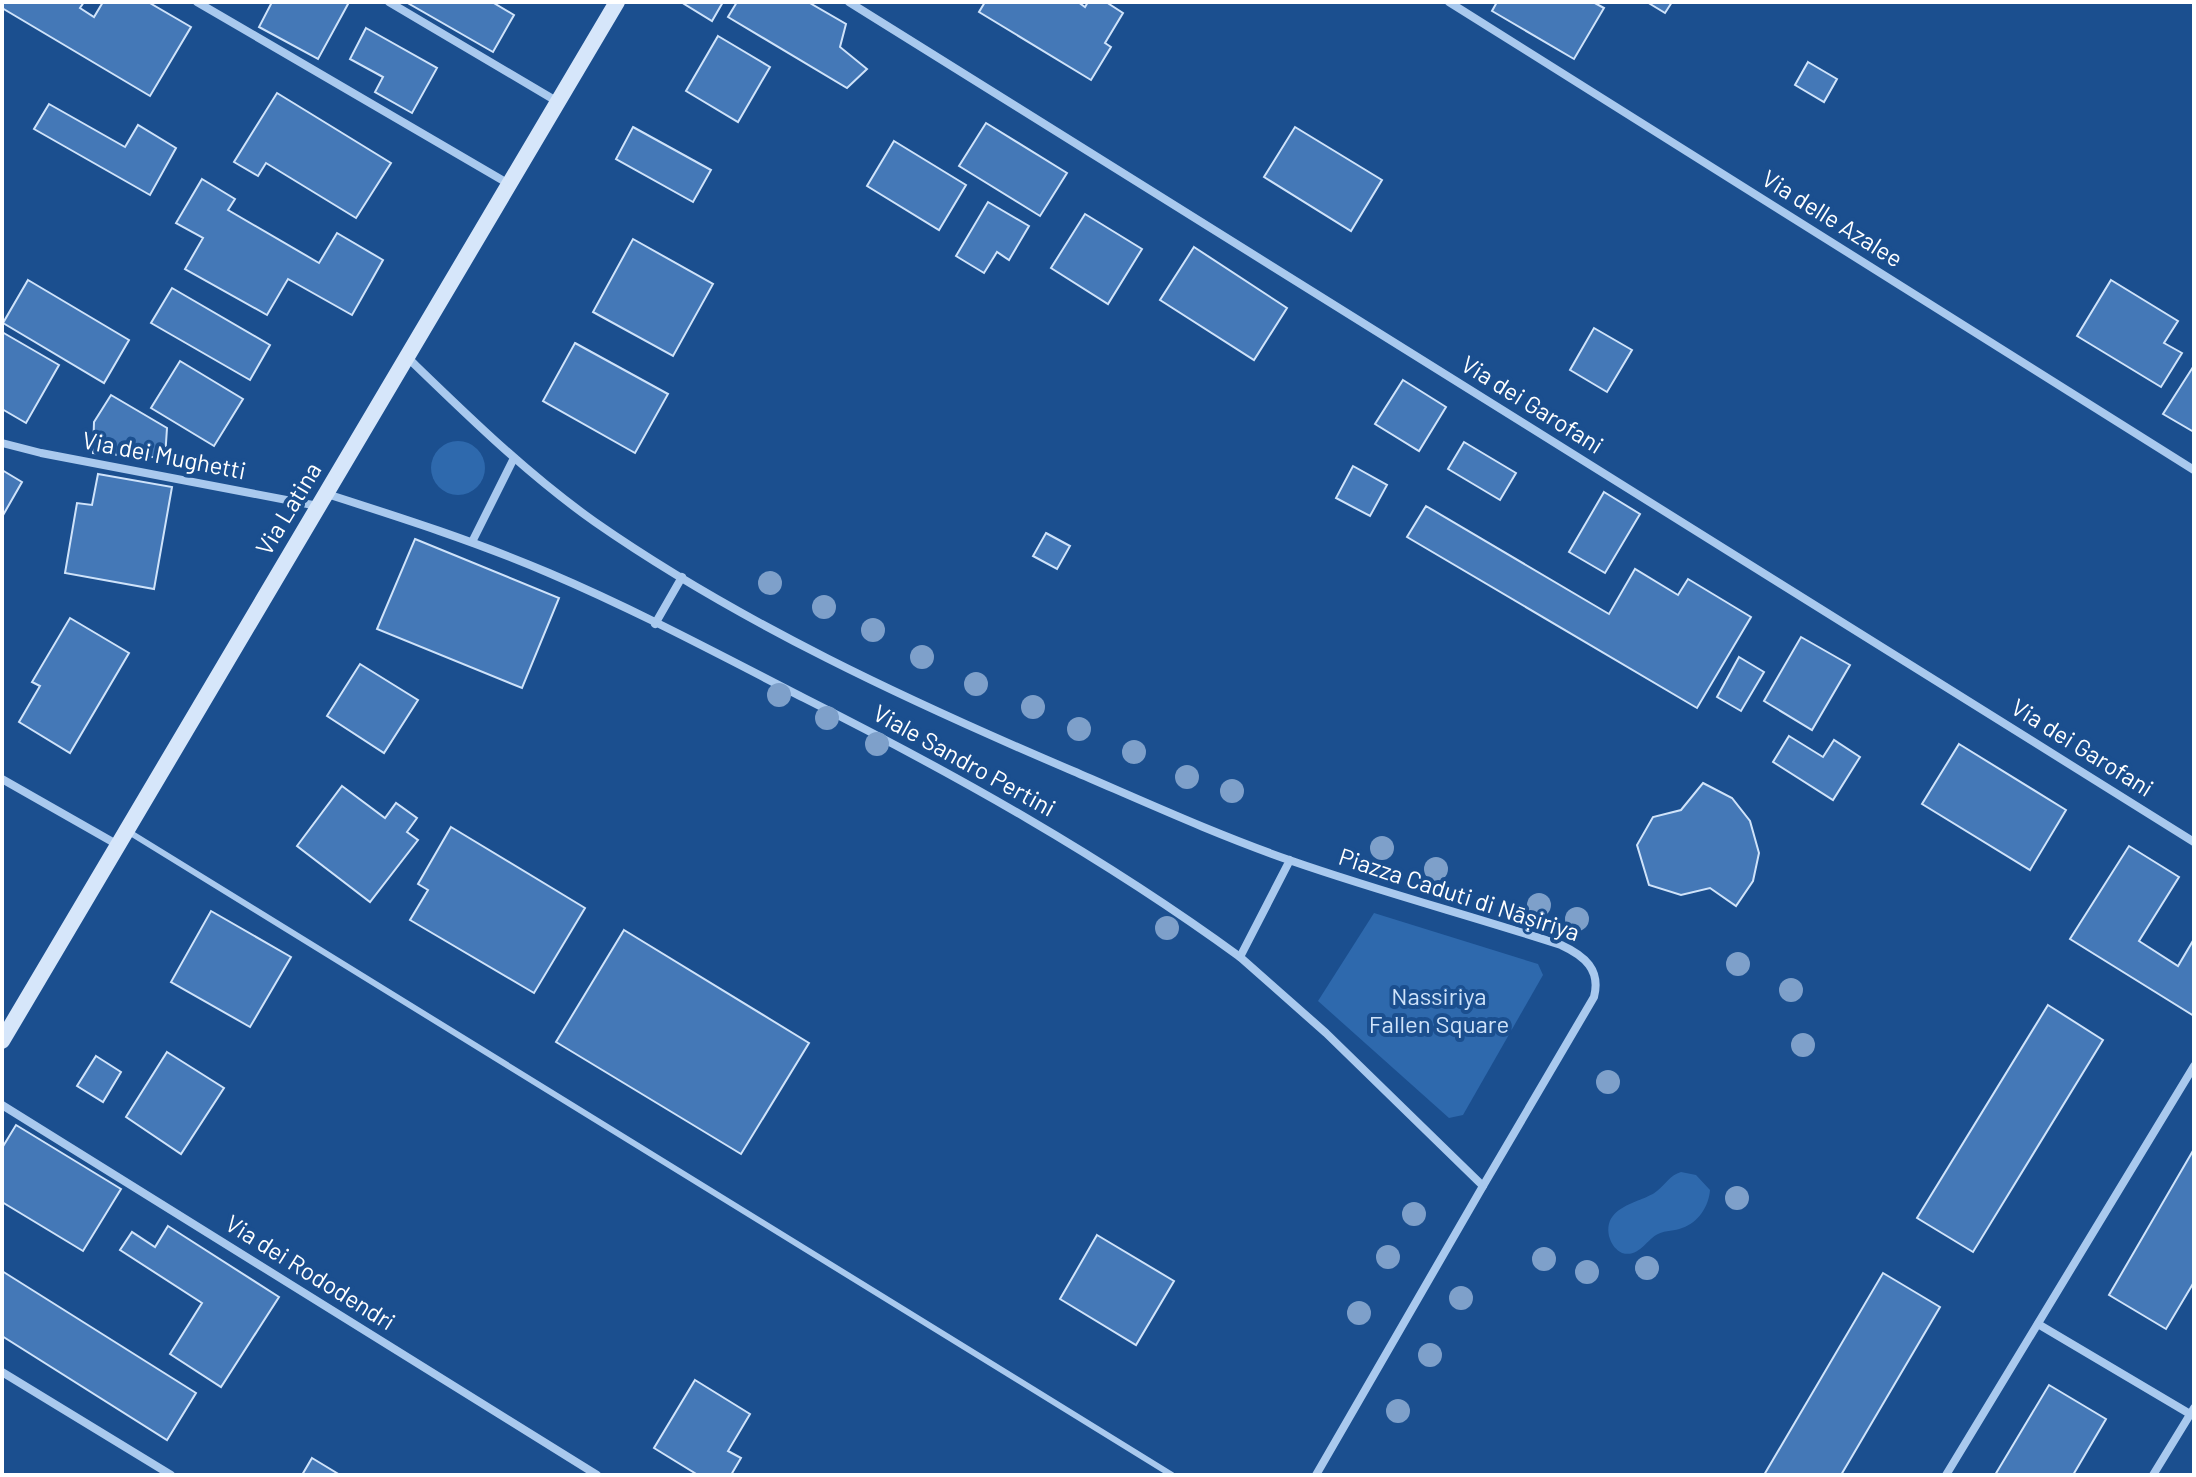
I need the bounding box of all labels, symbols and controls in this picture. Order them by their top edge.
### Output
street label: Via delle Azalee [1757,163,1909,273]
street label: Via dei Garofani [1456,349,1609,459]
street label: Via dei Mughetti [80,424,249,485]
street label: Via Latina [249,457,327,560]
street label: Via dei Garofani [2006,692,2159,802]
street label: Viale Sandro Pertini [869,698,1061,822]
street label: Piazza Caduti di Nāṣiriya [1335,841,1583,946]
park label: Nassiriya Fallen Square [1369,981,1509,1038]
street label: Via dei Rododendri [221,1208,401,1336]

